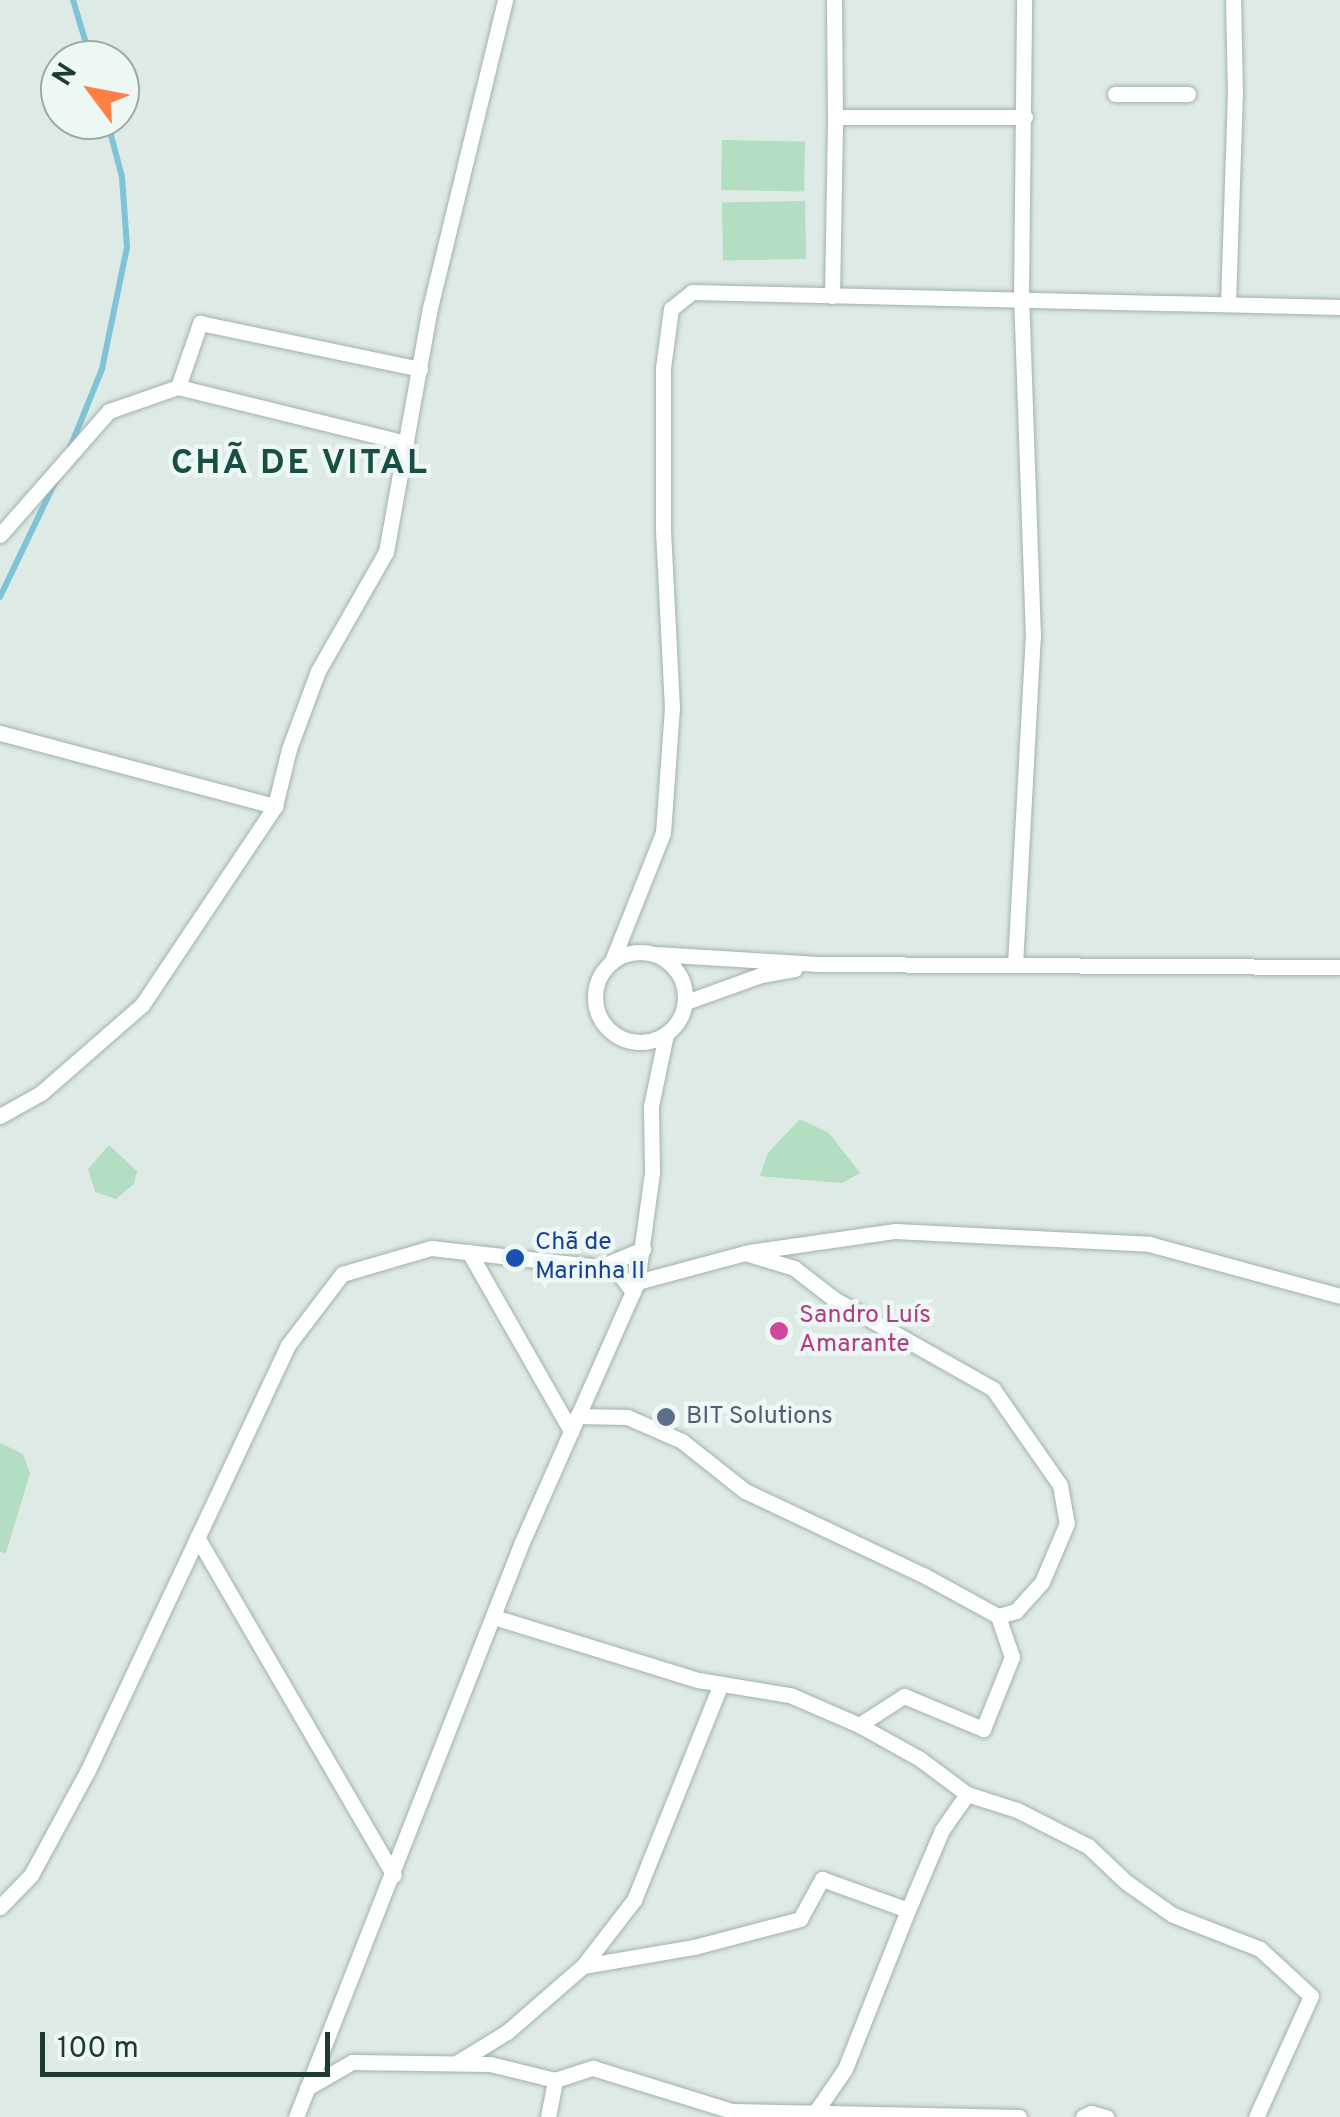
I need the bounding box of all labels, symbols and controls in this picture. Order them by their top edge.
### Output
north arrow [40,40,140,140]
text: N [46,57,87,93]
district label: CHÃ DE VITAL [169,443,431,485]
place label: Chã de Marinha II [535,1229,645,1288]
marker: Chã de Marinha II [504,1247,526,1269]
place label: Sandro Luís Amarante [799,1302,931,1361]
marker: Sandro Luís Amarante [768,1320,790,1342]
place label: BIT Solutions [686,1402,834,1432]
marker: BIT Solutions [655,1406,677,1428]
scale bar [45,2012,335,2074]
text: 100 m [57,2031,139,2068]

